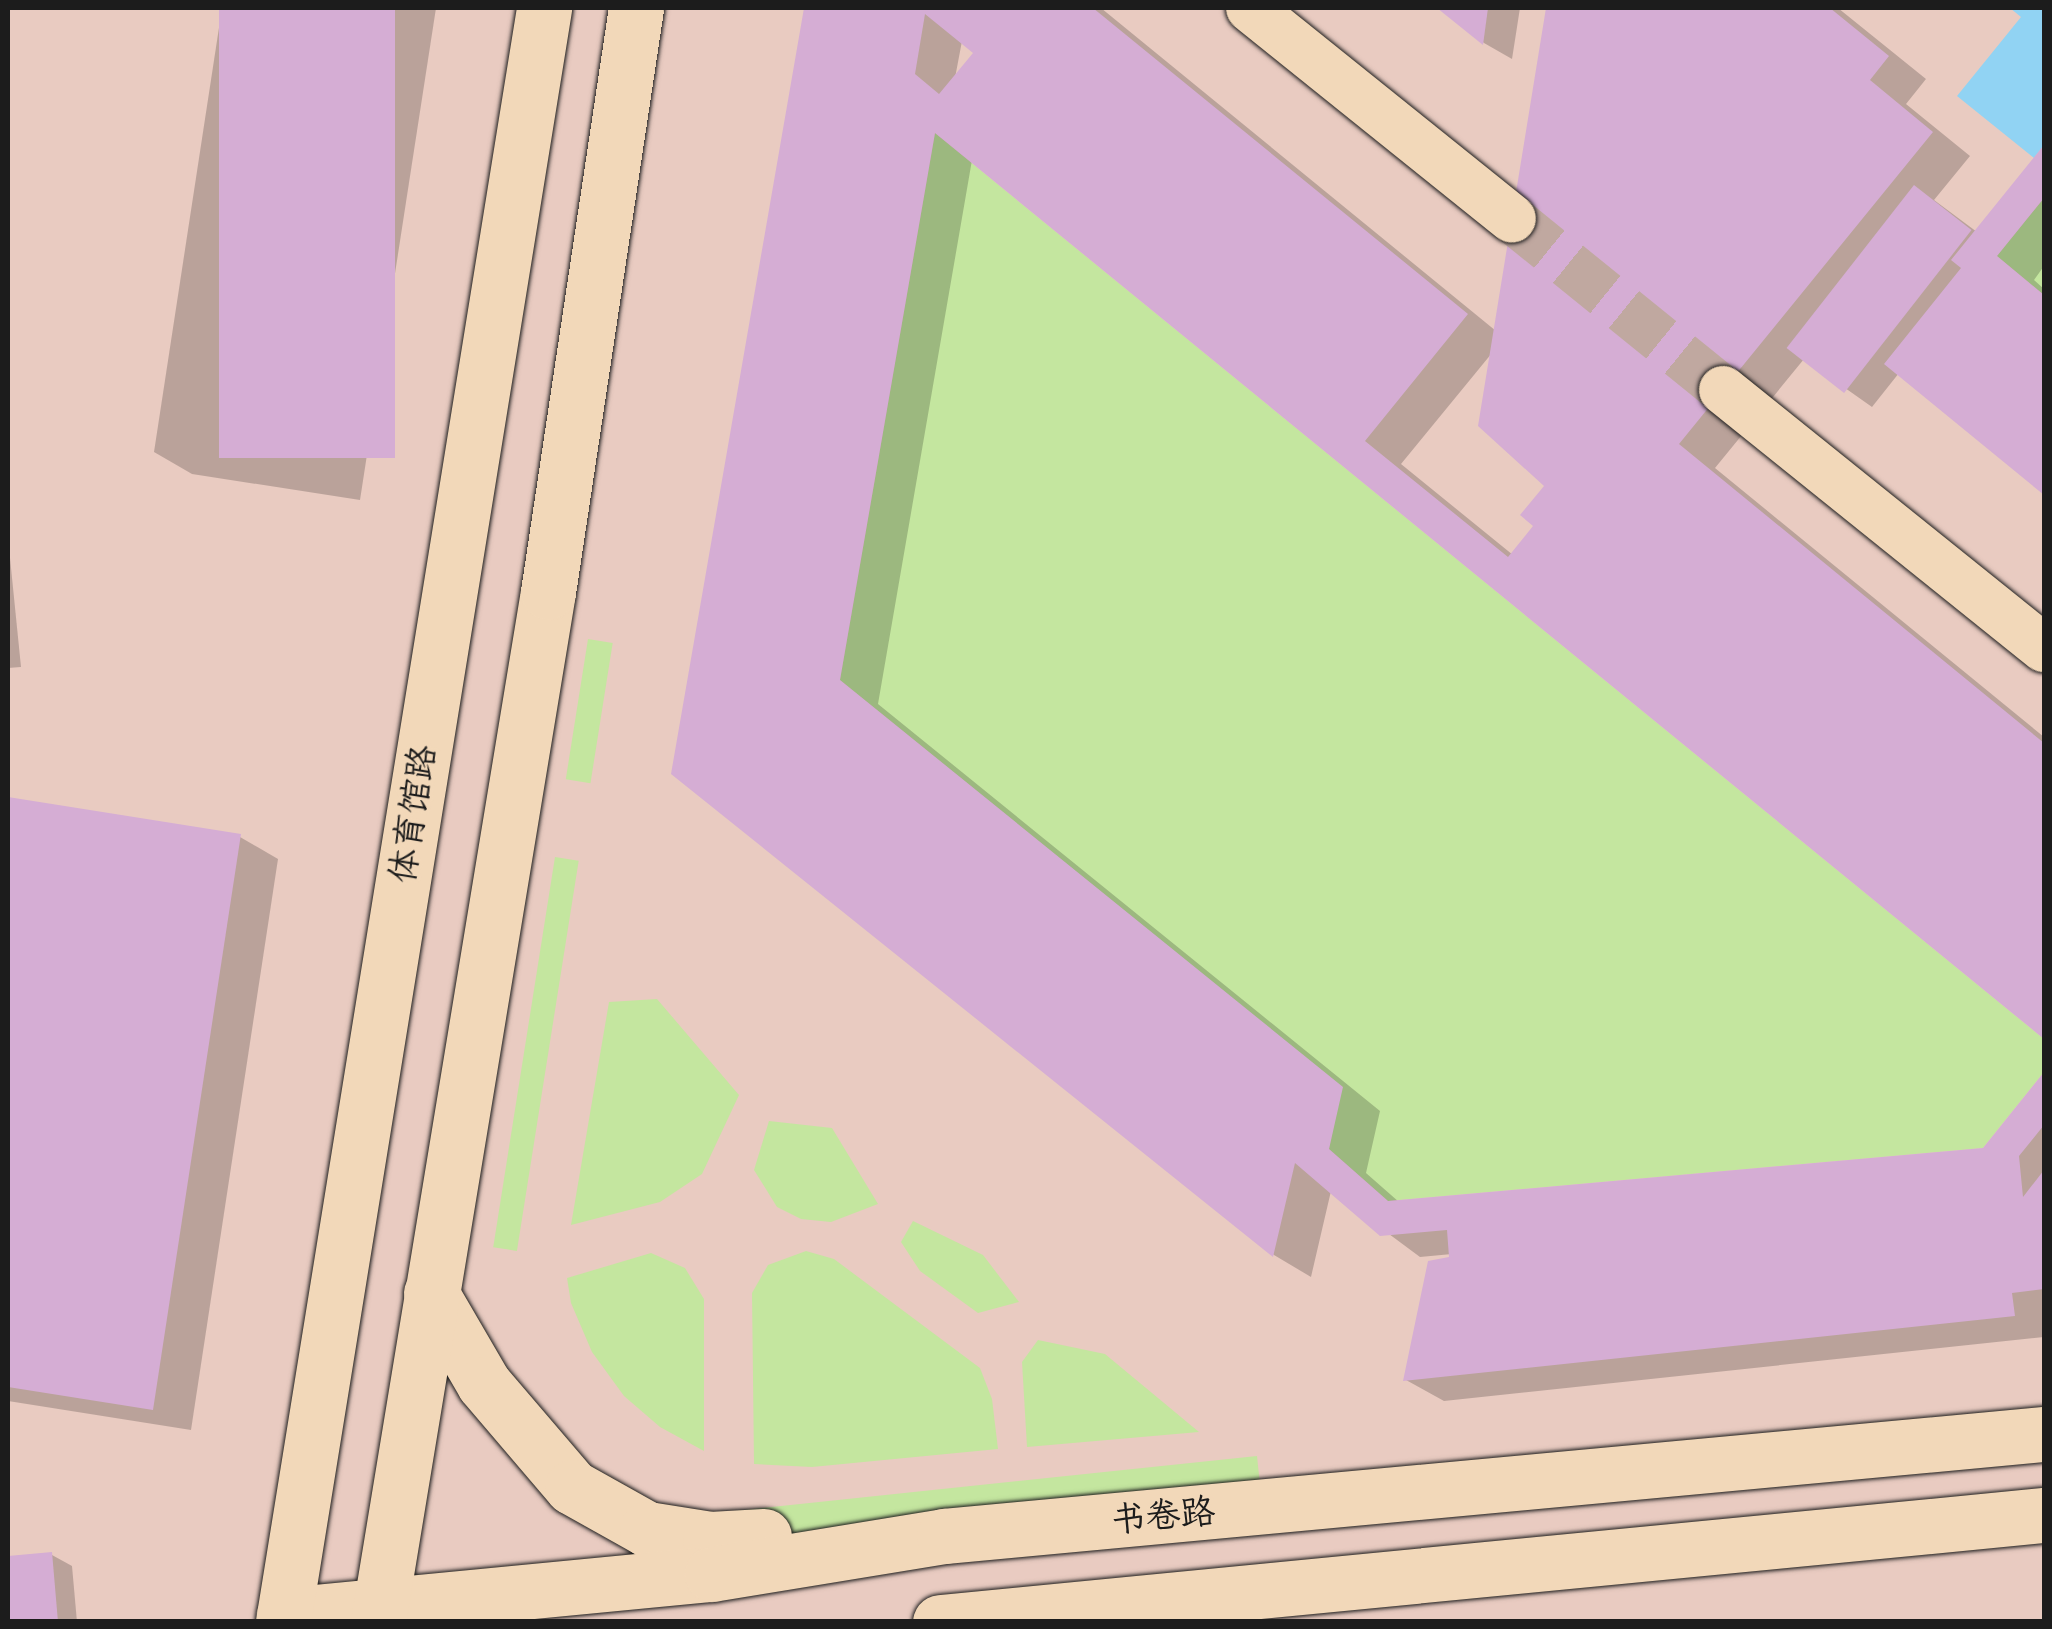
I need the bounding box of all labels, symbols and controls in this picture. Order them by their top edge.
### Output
street label: 体育馆路 [381,742,445,886]
street label: 书卷路 [1109,1491,1217,1541]

